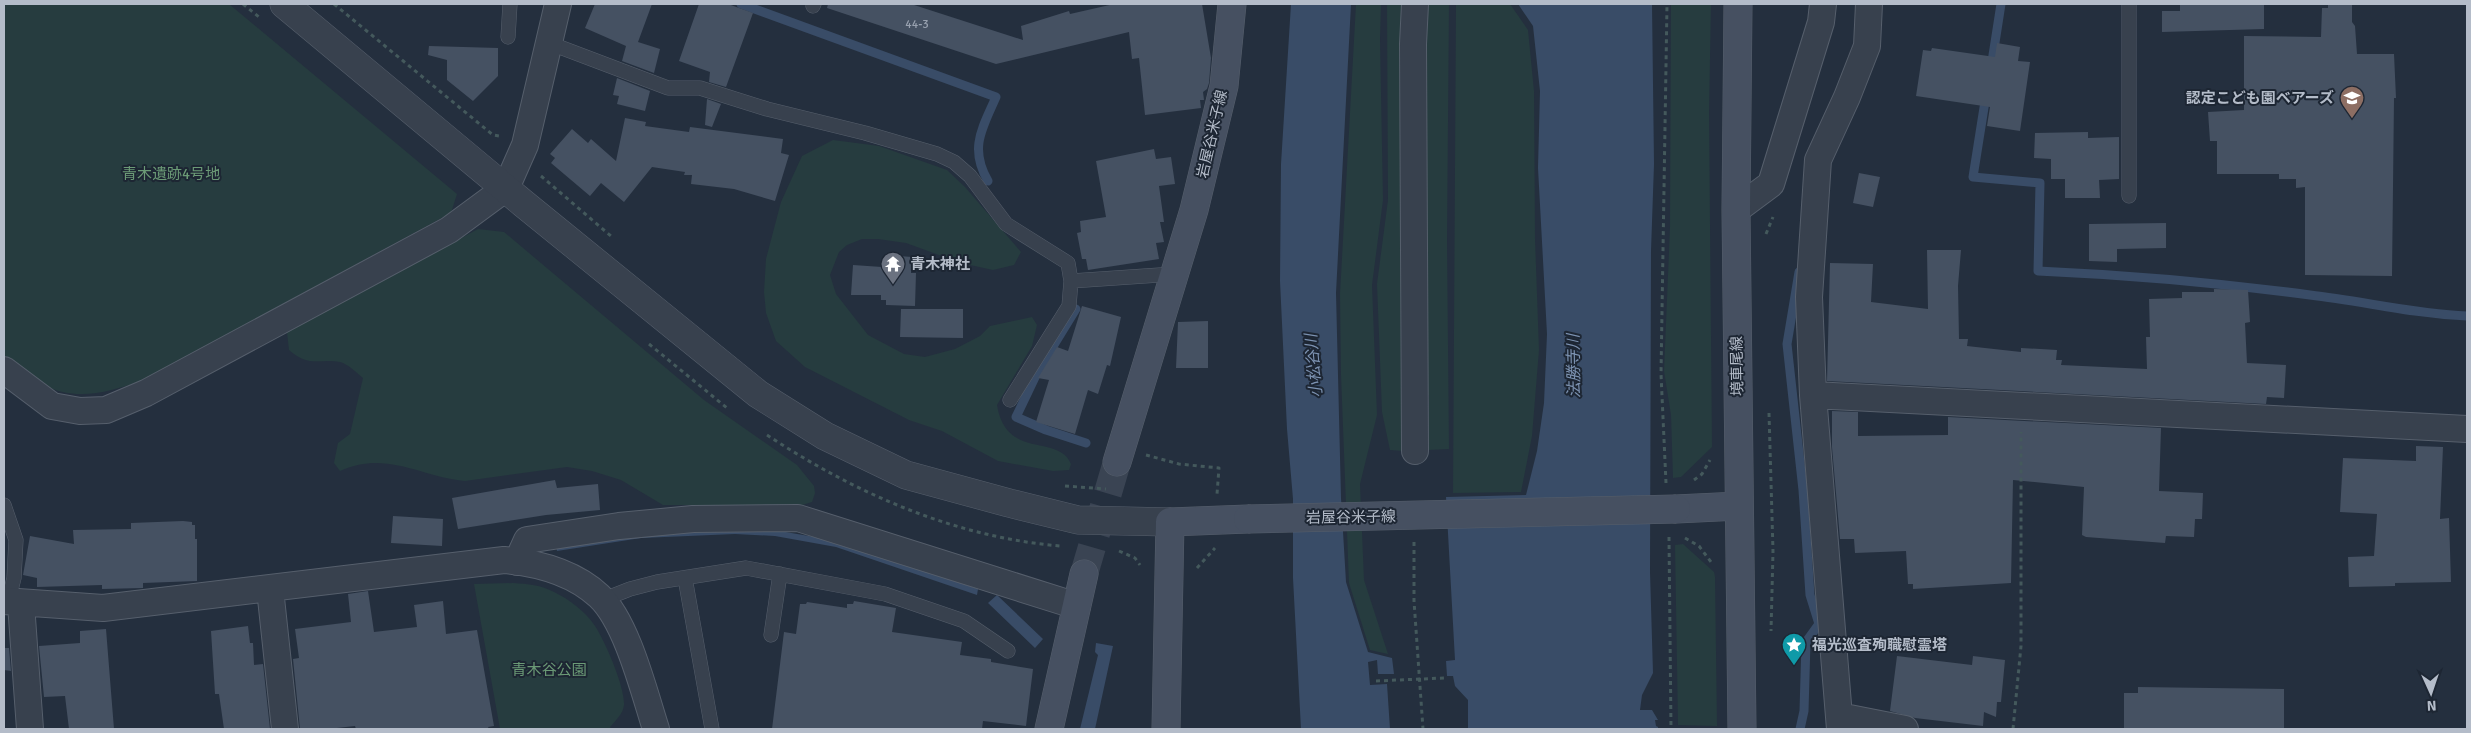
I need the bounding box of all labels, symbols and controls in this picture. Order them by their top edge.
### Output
house number: 44-3 [905,17,929,32]
school or university icon: 認定こども園ベアーズ [2339,85,2365,119]
street label: 岩屋谷米子線 [1193,88,1231,180]
place label: 認定こども園ベアーズ [2186,89,2334,107]
park label: 青木遺跡4号地 [122,165,220,183]
temple icon: 青木神社 [880,251,906,285]
place label: 青木神社 [910,255,970,273]
water label: 小松谷川 [1301,331,1327,399]
water label: 法勝寺川 [1563,332,1585,398]
street label: 境車尾線 [1727,336,1747,396]
street label: 岩屋谷米子線 [1306,507,1396,527]
place icon: 福光巡査殉職慰霊塔 [1781,632,1807,666]
place label: 福光巡査殉職慰霊塔 [1811,636,1947,654]
park label: 青木谷公園 [511,661,587,679]
north arrow [2406,668,2456,718]
text: N [2426,697,2437,714]

